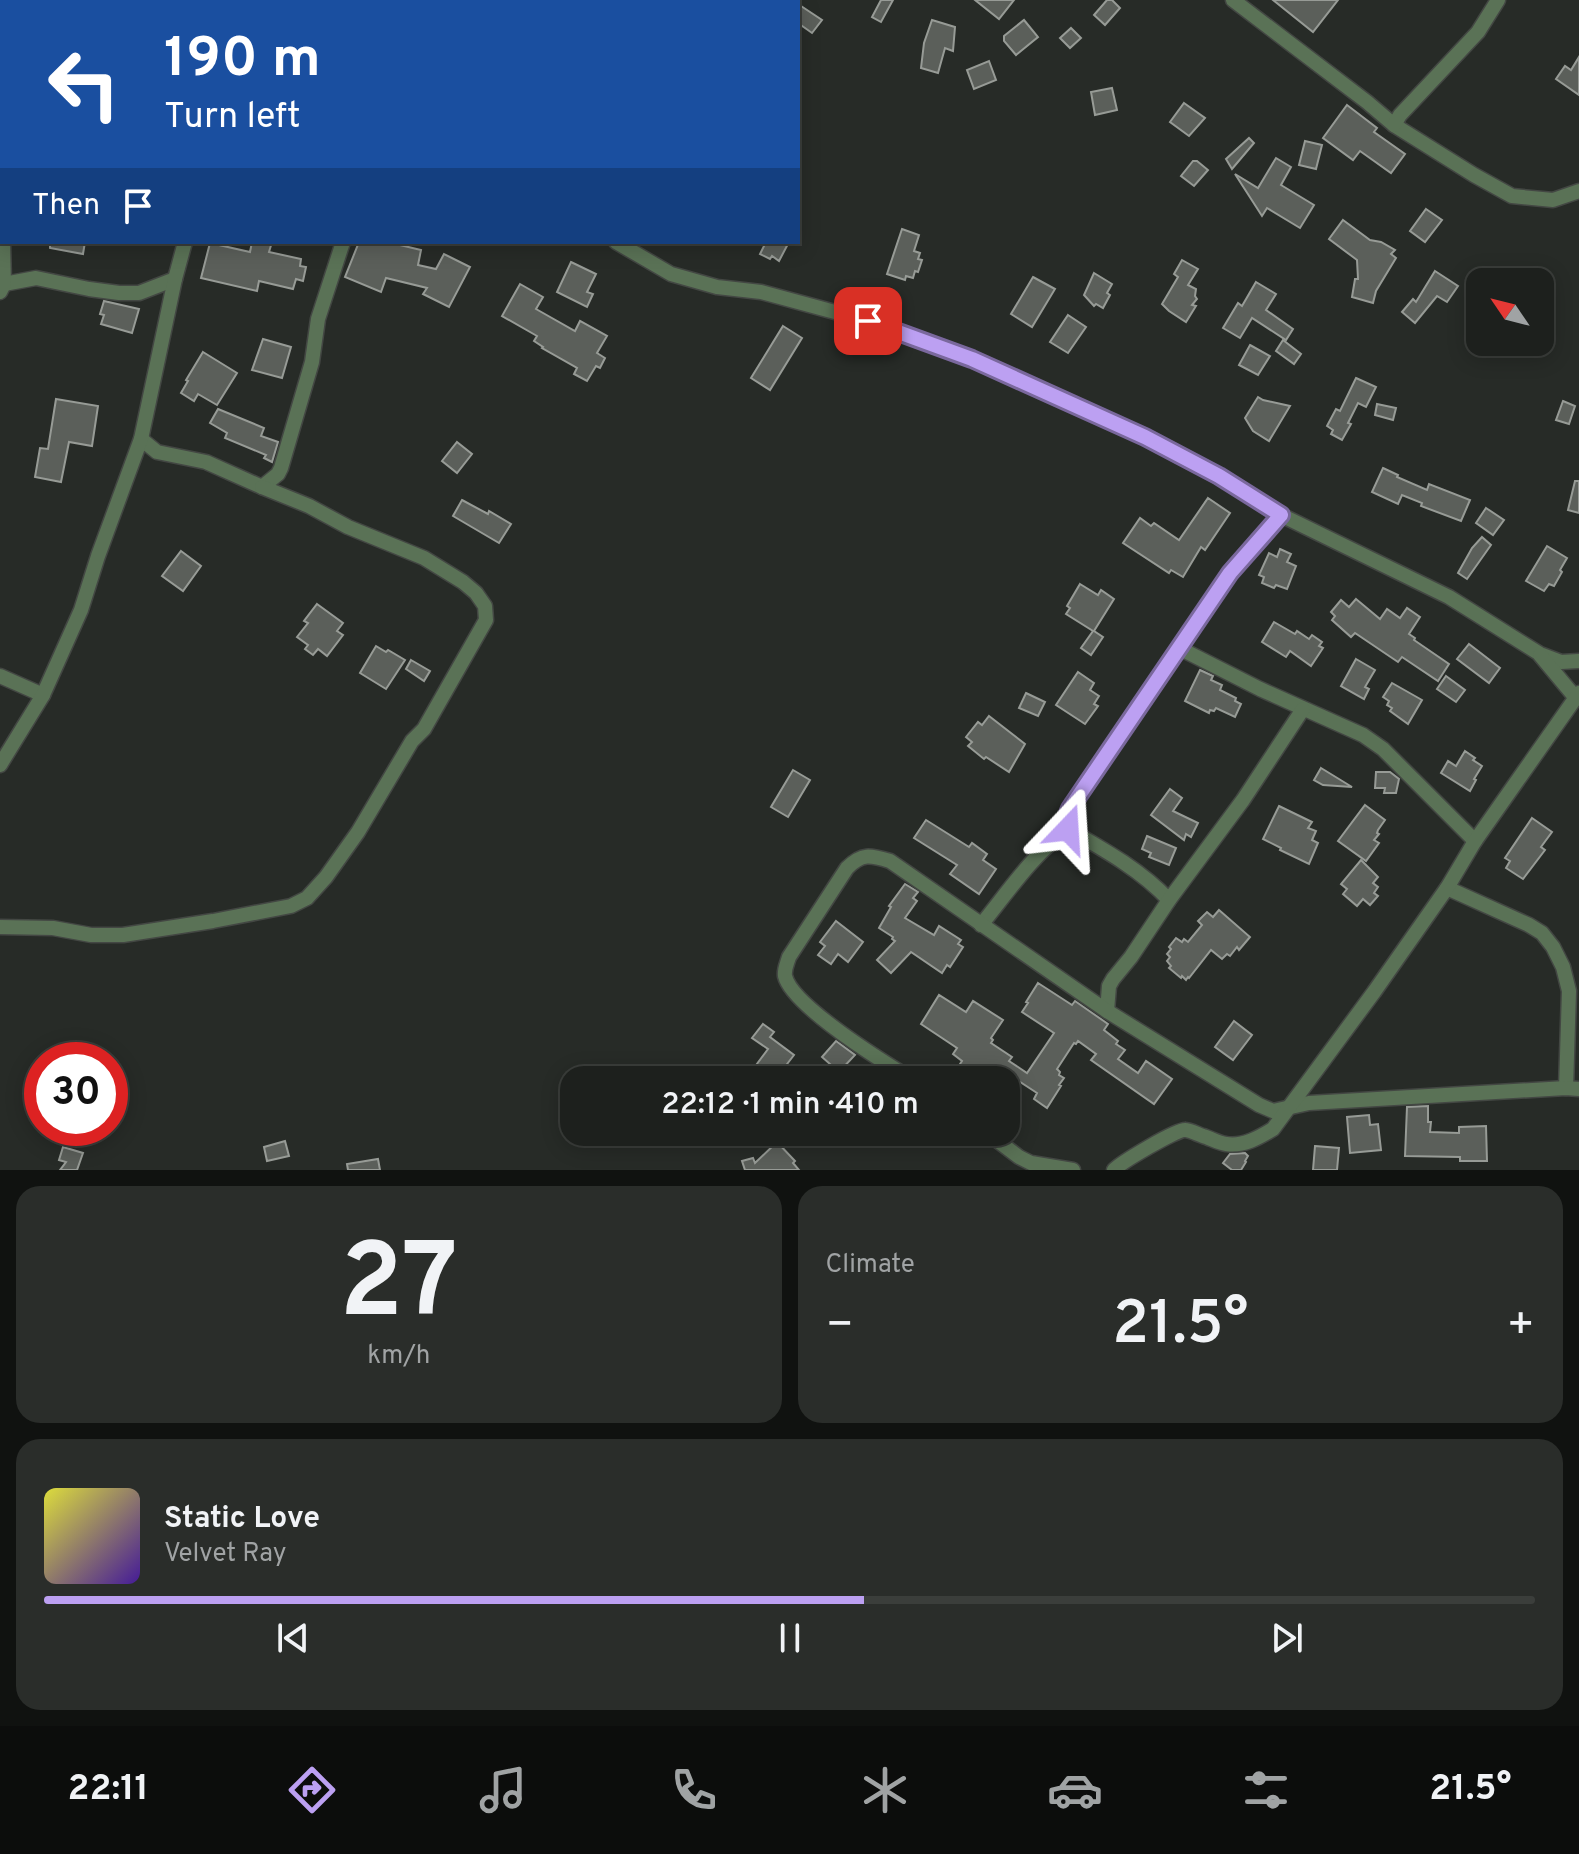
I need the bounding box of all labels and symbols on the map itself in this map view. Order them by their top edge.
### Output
north arrow [1466,268,1554,356]
pin [834,287,902,355]
position arrow [1026,787,1110,871]
speed limit sign: 30 [24,1042,128,1146]

